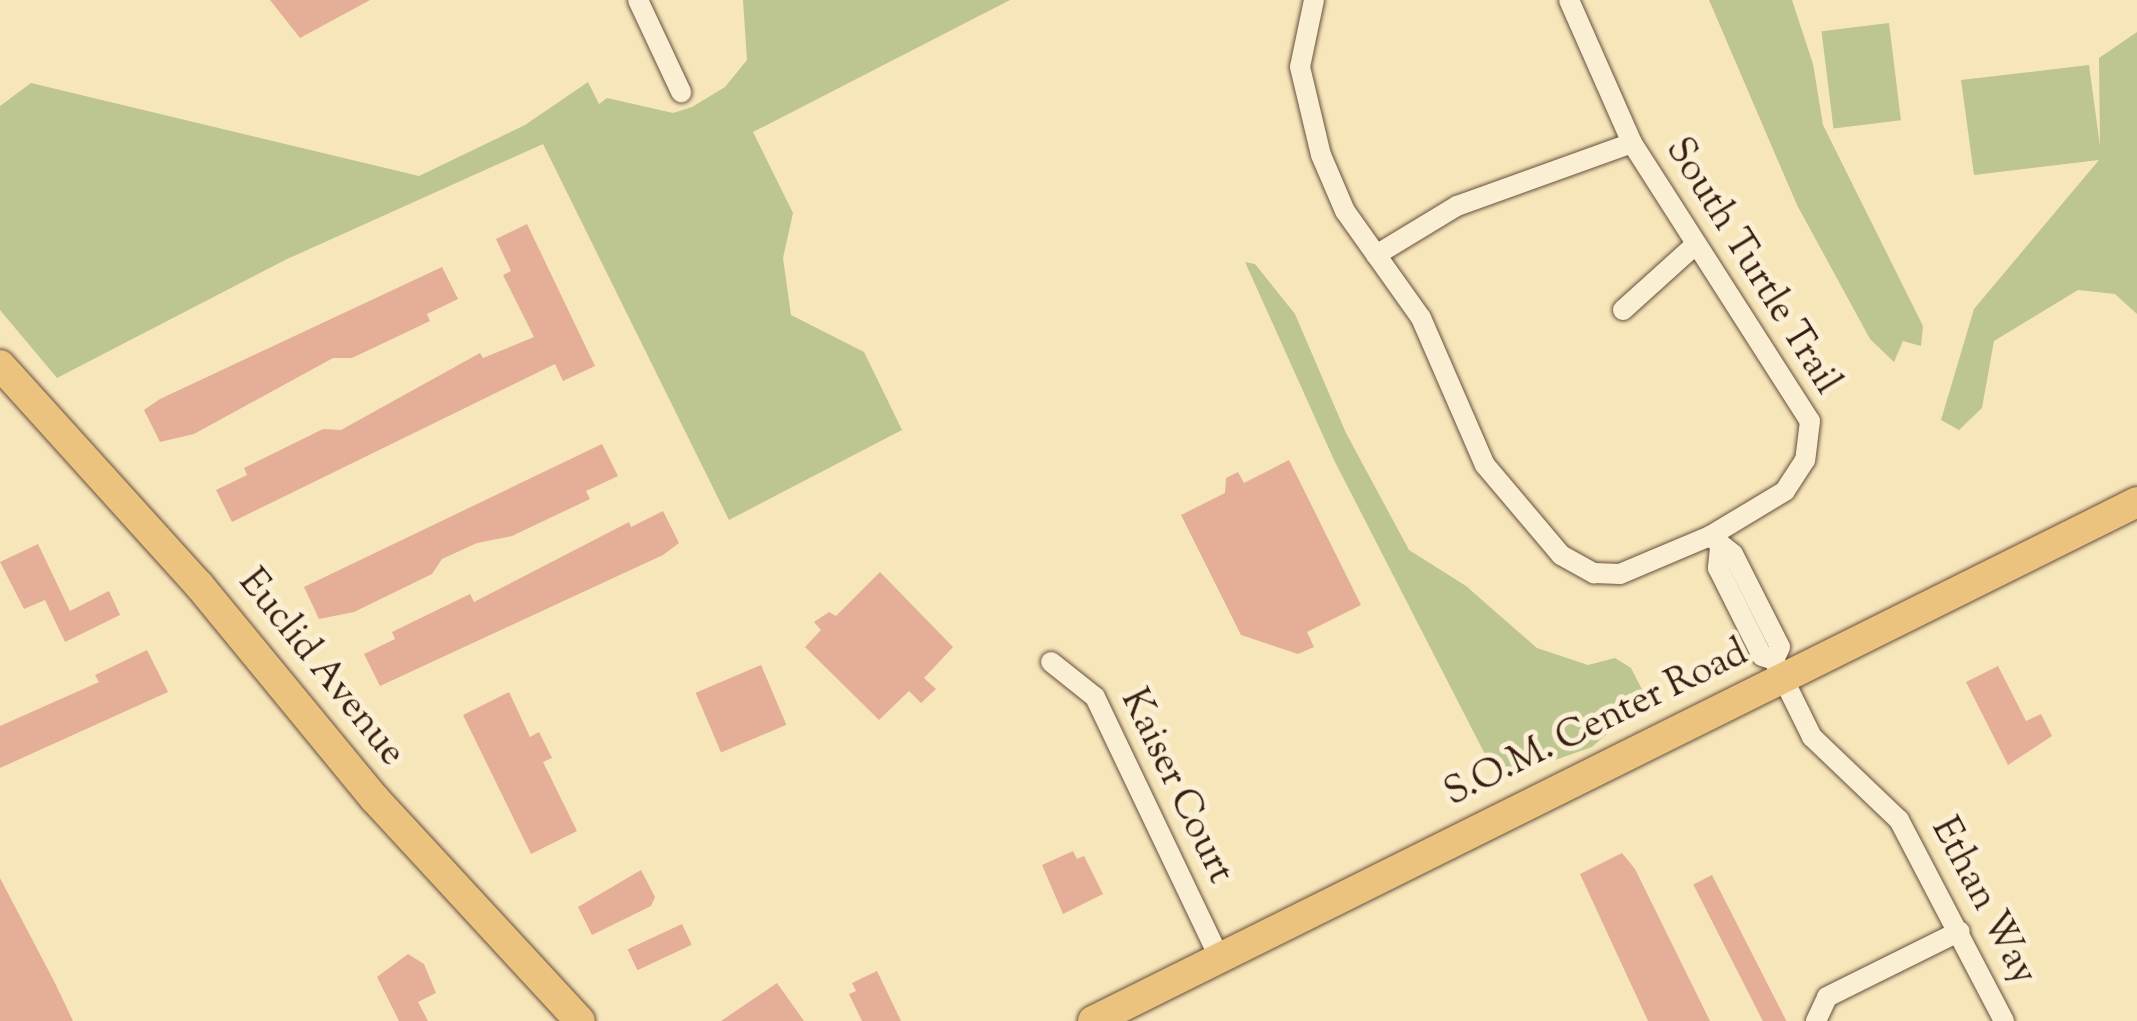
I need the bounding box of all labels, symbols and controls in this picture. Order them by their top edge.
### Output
street label: South Turtle Trail [1654,130,1848,404]
street label: Euclid Avenue [227,562,413,776]
street label: S.O.M. Center Road [1438,632,1756,818]
street label: Kaiser Court [1108,683,1242,891]
street label: Ethan Way [1919,811,2045,993]

